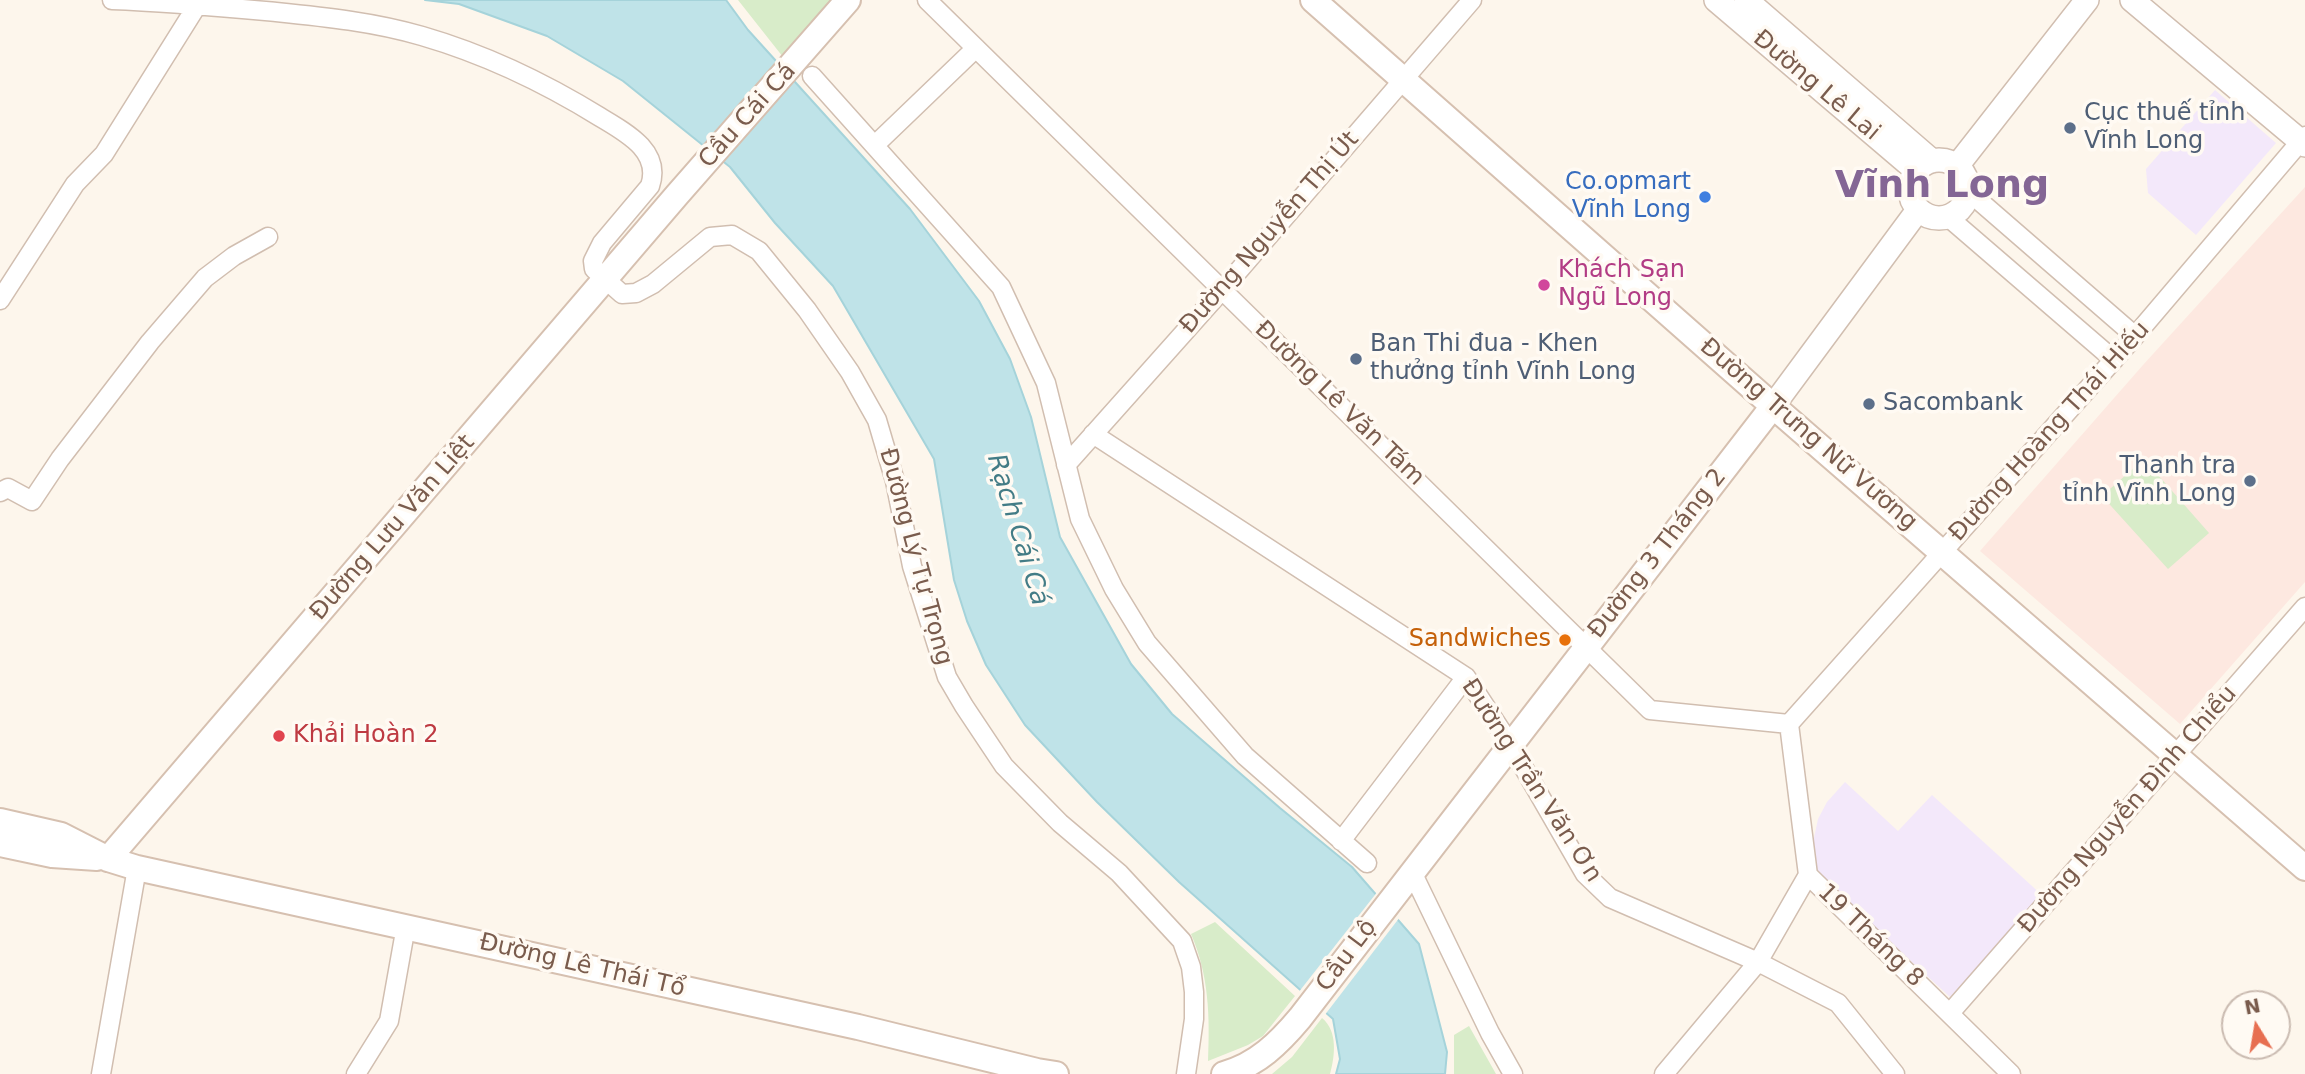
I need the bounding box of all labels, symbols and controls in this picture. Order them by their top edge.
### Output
street label: Đường Lê Lai [1747,25,1885,147]
street label: Cầu Cái Cá [693,57,803,175]
place label: Cục thuế tỉnh Vĩnh Long [2084,100,2246,156]
marker: Cục thuế tỉnh Vĩnh Long [2062,120,2078,136]
street label: Đường Nguyễn Thị Út [1175,126,1365,340]
district label: Vĩnh Long [1835,164,2049,210]
place label: Co.opmart Vĩnh Long [1565,169,1691,225]
marker: Co.opmart Vĩnh Long [1697,189,1713,205]
place label: Khách Sạn Ngũ Long [1558,257,1685,313]
marker: Khách Sạn Ngũ Long [1536,277,1552,293]
street label: Đường Lê Văn Tám [1248,316,1430,492]
street label: Đường Hoàng Thái Hiếu [1944,316,2156,548]
place label: Ban Thi đua - Khen thưởng tỉnh Vĩnh Long [1370,331,1636,387]
street label: Đường Trưng Nữ Vương [1693,333,1923,537]
marker: Ban Thi đua - Khen thưởng tỉnh Vĩnh Long [1348,351,1364,367]
place label: Sacombank [1883,390,2023,418]
marker: Sacombank [1861,396,1877,412]
street label: Đường Lưu Văn Liệt [305,429,481,627]
street label: Đường Lý Tự Trọng [872,445,958,669]
water label: Rạch Cái Cá [979,451,1055,609]
place label: Thanh tra tỉnh Vĩnh Long [2063,453,2236,509]
street label: Đường 3 Tháng 2 [1583,463,1733,645]
marker: Thanh tra tỉnh Vĩnh Long [2242,473,2258,489]
place label: Sandwiches [1409,626,1551,654]
marker: Sandwiches [1557,632,1573,648]
street label: Đường Trần Văn Ơn [1455,674,1607,888]
street label: Đường Nguyễn Đình Chiểu [2013,680,2243,940]
place label: Khải Hoàn 2 [293,722,438,750]
marker: Khải Hoàn 2 [271,728,287,744]
street label: 19 Tháng 8 [1811,878,1929,994]
street label: Cầu Lộ [1311,914,1383,998]
street label: Đường Lê Thái Tổ [476,928,688,1004]
north arrow [2221,990,2291,1060]
text: N [2242,994,2262,1019]

